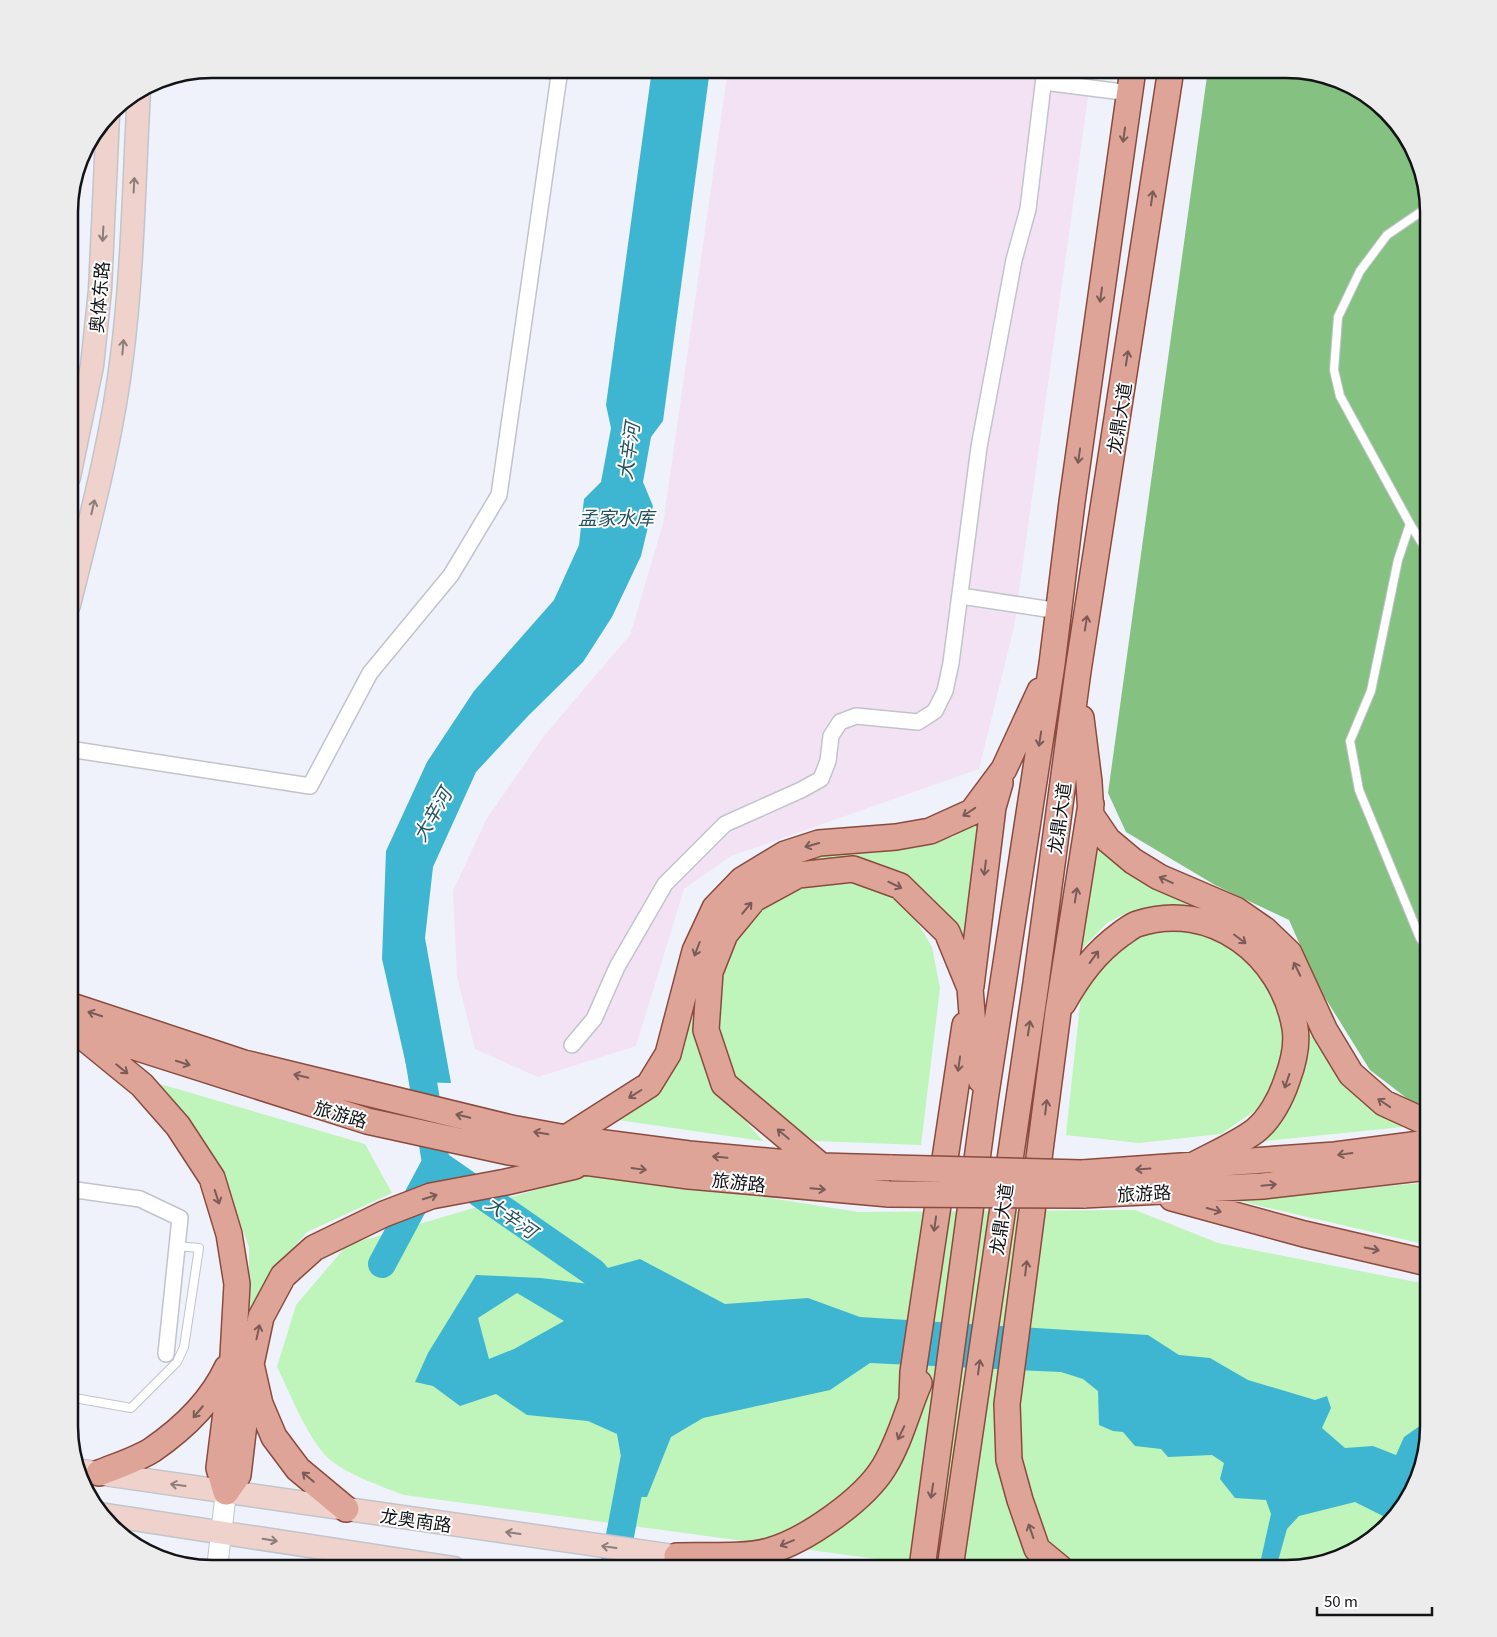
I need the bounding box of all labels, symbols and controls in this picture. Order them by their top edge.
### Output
one-way arrow [1118,126,1128,142]
one-way arrow [129,178,138,194]
one-way arrow [1147,190,1157,206]
one-way arrow [98,226,107,242]
street label: 奥体东路 [82,260,114,334]
one-way arrow [1096,287,1106,303]
one-way arrow [118,340,127,356]
one-way arrow [1122,351,1132,367]
street label: 龙鼎大道 [1100,380,1136,456]
water label: 大辛河 [610,417,645,481]
one-way arrow [1073,448,1083,464]
one-way arrow [89,500,98,516]
water label: 孟家水库 [578,503,657,530]
one-way arrow [1081,615,1091,631]
one-way arrow [1035,730,1045,746]
water label: 大辛河 [405,779,459,845]
street label: 龙鼎大道 [1040,781,1076,855]
one-way arrow [962,807,976,817]
one-way arrow [805,841,821,851]
one-way arrow [980,860,990,876]
one-way arrow [1159,874,1174,884]
one-way arrow [887,881,902,890]
one-way arrow [1072,887,1082,903]
one-way arrow [741,902,752,915]
one-way arrow [1233,934,1247,944]
one-way arrow [692,941,701,956]
one-way arrow [1089,951,1100,964]
one-way arrow [1292,962,1301,977]
one-way arrow [88,1009,104,1019]
one-way arrow [1024,1021,1034,1037]
one-way arrow [954,1055,964,1071]
one-way arrow [175,1059,191,1068]
one-way arrow [115,1063,128,1074]
one-way arrow [294,1071,310,1080]
one-way arrow [1282,1073,1291,1089]
one-way arrow [628,1089,642,1099]
street label: 旅游路 [311,1093,371,1133]
one-way arrow [1378,1097,1392,1107]
one-way arrow [1041,1099,1051,1115]
one-way arrow [456,1111,472,1120]
one-way arrow [534,1128,550,1138]
one-way arrow [777,1128,790,1140]
one-way arrow [1338,1149,1354,1159]
one-way arrow [712,1152,728,1162]
one-way arrow [631,1164,647,1174]
street label: 旅游路 [711,1165,767,1197]
one-way arrow [1136,1165,1152,1174]
street label: 旅游路 [1116,1178,1172,1206]
one-way arrow [1260,1180,1276,1190]
street label: 龙鼎大道 [982,1182,1018,1256]
one-way arrow [810,1184,826,1194]
one-way arrow [213,1189,223,1205]
water label: 大辛河 [481,1189,546,1246]
one-way arrow [422,1191,438,1201]
one-way arrow [1206,1206,1222,1215]
one-way arrow [930,1216,940,1232]
one-way arrow [1363,1245,1379,1254]
one-way arrow [1021,1260,1031,1276]
one-way arrow [254,1325,263,1341]
one-way arrow [974,1359,984,1375]
one-way arrow [192,1405,203,1418]
one-way arrow [895,1425,905,1440]
one-way arrow [302,1472,315,1483]
one-way arrow [171,1479,187,1489]
one-way arrow [927,1483,937,1499]
street label: 龙奥南路 [379,1501,453,1537]
one-way arrow [1026,1524,1035,1539]
one-way arrow [505,1528,521,1538]
one-way arrow [261,1536,277,1546]
one-way arrow [780,1538,795,1548]
one-way arrow [602,1541,618,1551]
scale bar [1317,1584,1432,1616]
text: 50 m [1324,1590,1358,1611]

